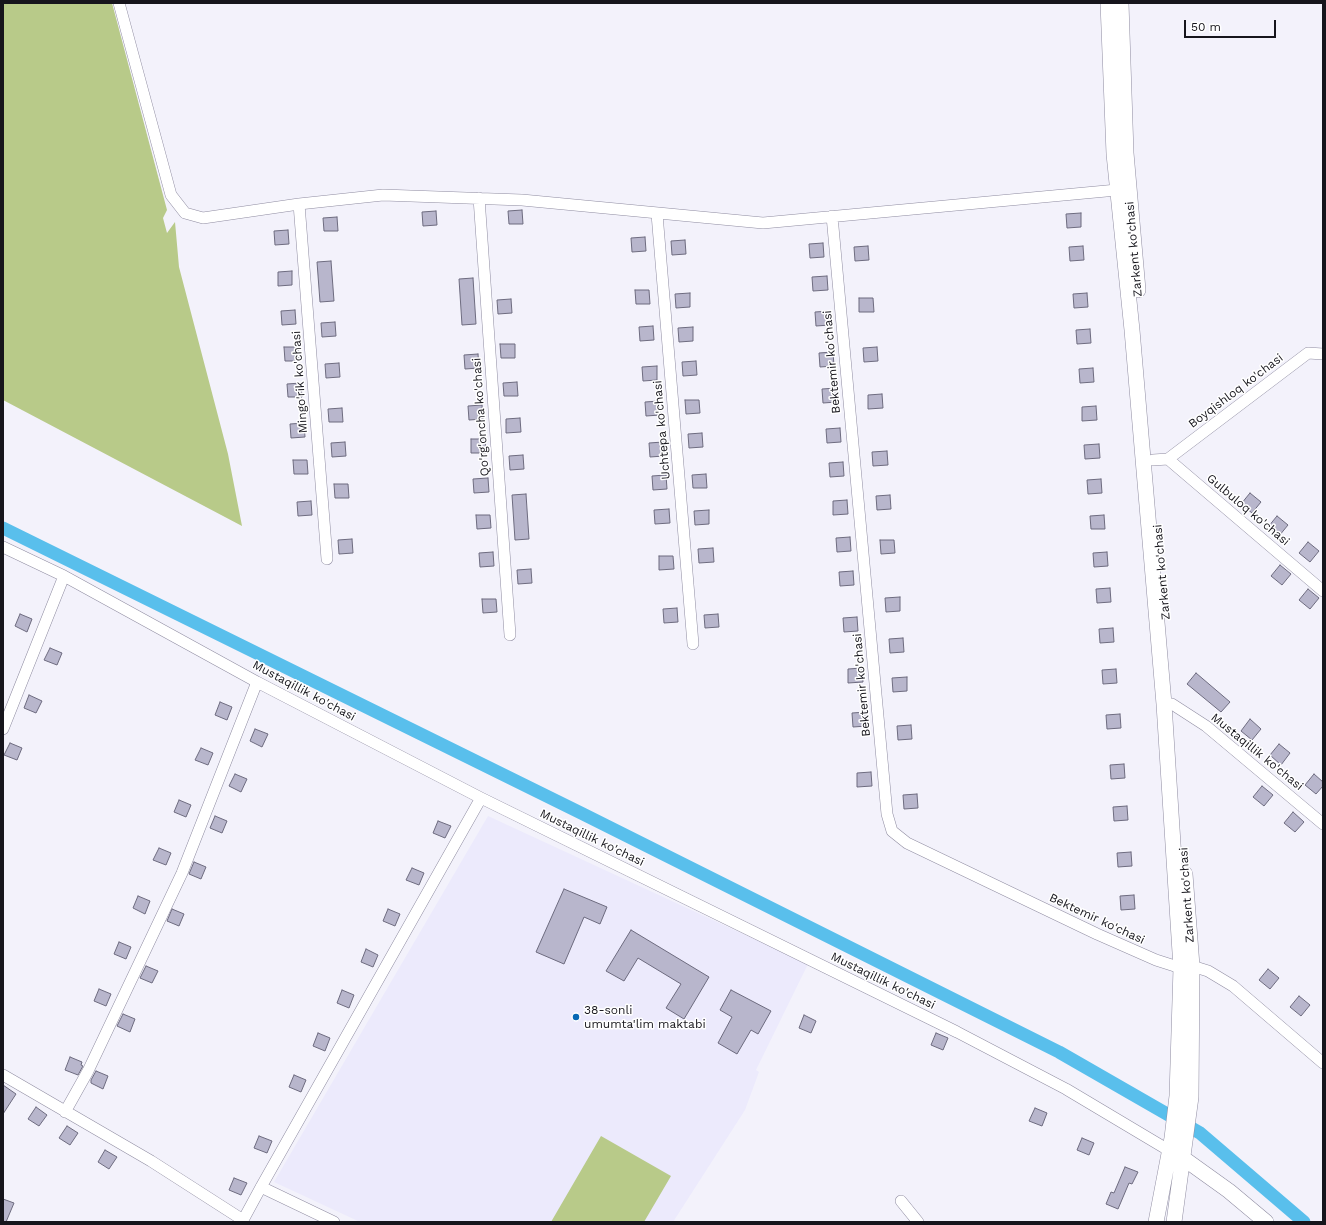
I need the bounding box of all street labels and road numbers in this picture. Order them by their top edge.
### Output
street label: Zarkent ko'chasi [1123,201,1145,297]
street label: Bektemir ko'chasi [820,310,844,414]
street label: Mingo'rik ko'chasi [289,330,311,434]
street label: Boyqishloq ko'chasi [1186,351,1286,431]
street label: Qo'rg'oncha ko'chasi [470,357,492,477]
street label: Uchtepa ko'chasi [650,380,674,480]
street label: Gulbuloq ko'chasi [1204,471,1292,549]
street label: Zarkent ko'chasi [1151,524,1173,620]
street label: Bektemir ko'chasi [850,633,874,737]
street label: Mustaqillik ko'chasi [250,658,358,724]
street label: Mustaqillik ko'chasi [1208,710,1306,794]
street label: Mustaqillik ko'chasi [537,806,647,870]
street label: Zarkent ko'chasi [1176,847,1198,943]
street label: Bektemir ko'chasi [1047,891,1147,947]
street label: Mustaqillik ko'chasi [828,949,938,1013]

